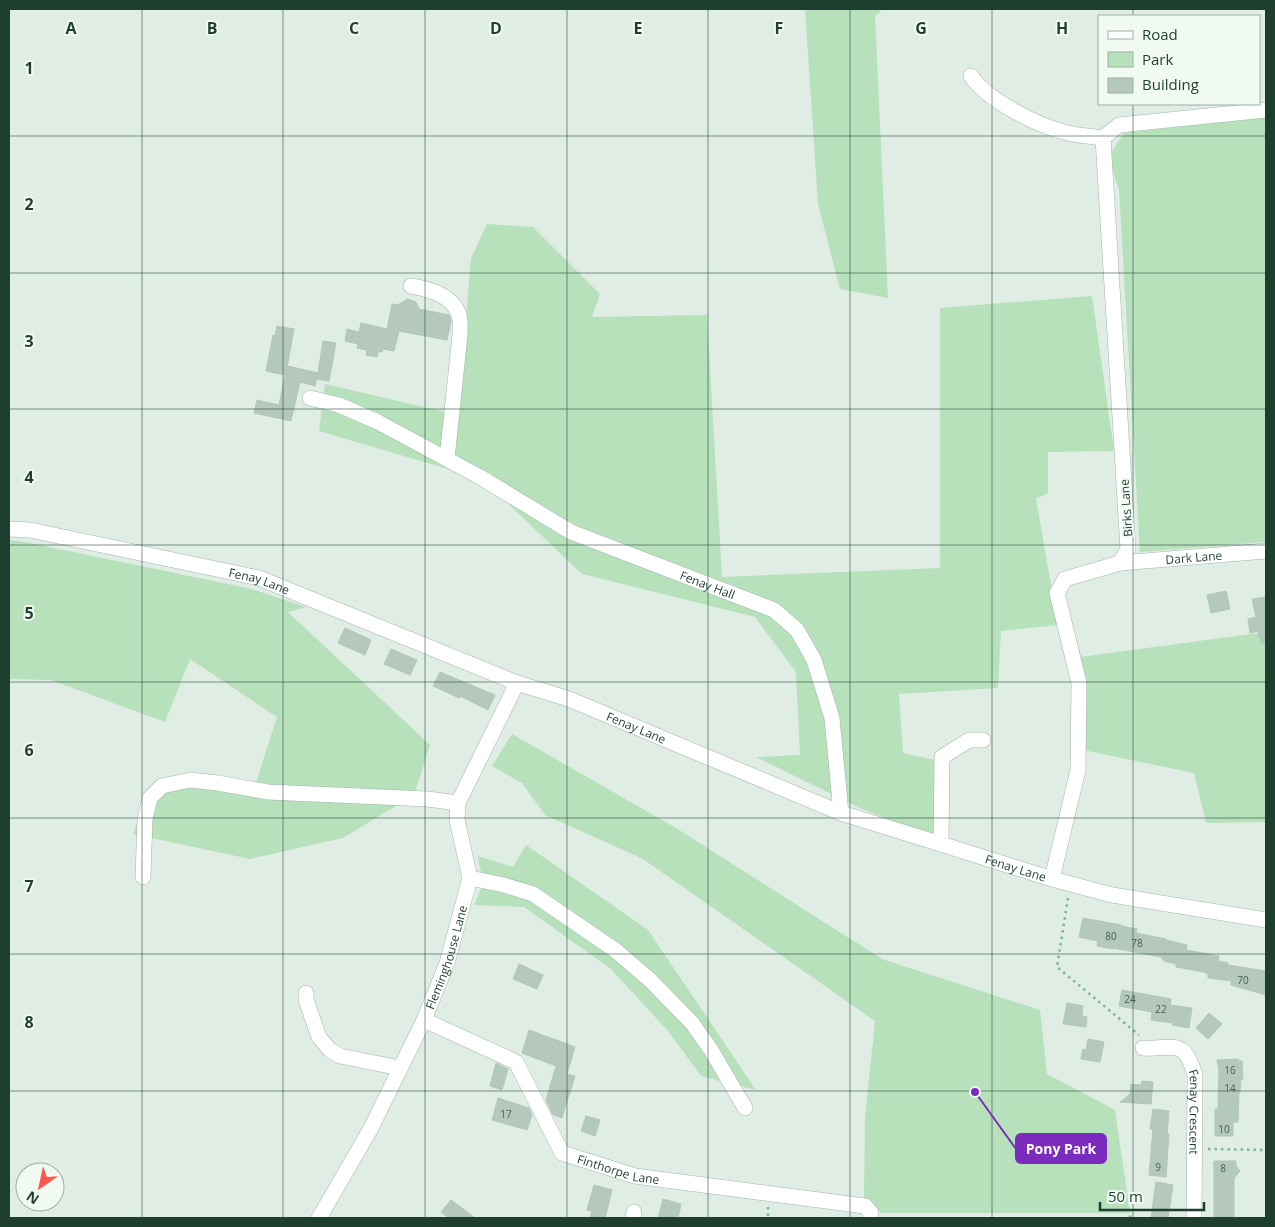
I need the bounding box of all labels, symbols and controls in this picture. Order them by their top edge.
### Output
legend [1098,15,1260,105]
text: A [65,17,77,39]
text: B [207,17,217,39]
text: C [349,17,359,39]
text: D [490,17,502,39]
text: E [634,17,643,39]
text: F [775,17,783,39]
text: G [915,17,927,39]
text: H [1056,17,1068,39]
text: Road [1142,24,1178,44]
text: Park [1142,49,1173,69]
text: 1 [24,57,34,79]
text: Building [1142,74,1199,94]
text: 2 [24,193,34,215]
text: 3 [24,330,34,352]
text: 4 [24,466,34,488]
street label: Birks Lane [1115,478,1136,537]
street label: Dark Lane [1165,546,1223,568]
street label: Fenay Lane [227,563,293,598]
street label: Fenay Hall [678,566,738,603]
text: 5 [24,602,34,624]
street label: Fenay Lane [604,707,669,747]
text: 6 [24,739,34,761]
street label: Fenay Lane [983,850,1049,885]
text: 7 [24,875,34,897]
street label: Fleminghouse Lane [421,903,471,1012]
house number: 80 [1105,929,1117,943]
house number: 78 [1131,936,1143,950]
house number: 70 [1237,973,1249,987]
house number: 24 [1124,992,1136,1006]
house number: 22 [1155,1002,1167,1016]
text: 8 [24,1011,34,1033]
house number: 16 [1224,1063,1236,1077]
street label: Fenay Crescent [1185,1067,1203,1155]
house number: 14 [1224,1081,1236,1095]
house number: 17 [500,1107,512,1121]
house number: 10 [1218,1122,1230,1136]
callout: Pony Park [1016,1134,1106,1163]
text: Pony Park [1026,1139,1097,1158]
street label: Finthorpe Lane [575,1150,661,1188]
house number: 9 [1155,1160,1161,1174]
house number: 8 [1220,1161,1226,1175]
north arrow [15,1162,65,1212]
scale bar [1100,1180,1204,1212]
text: 50 m [1108,1186,1143,1206]
text: N [22,1187,42,1209]

